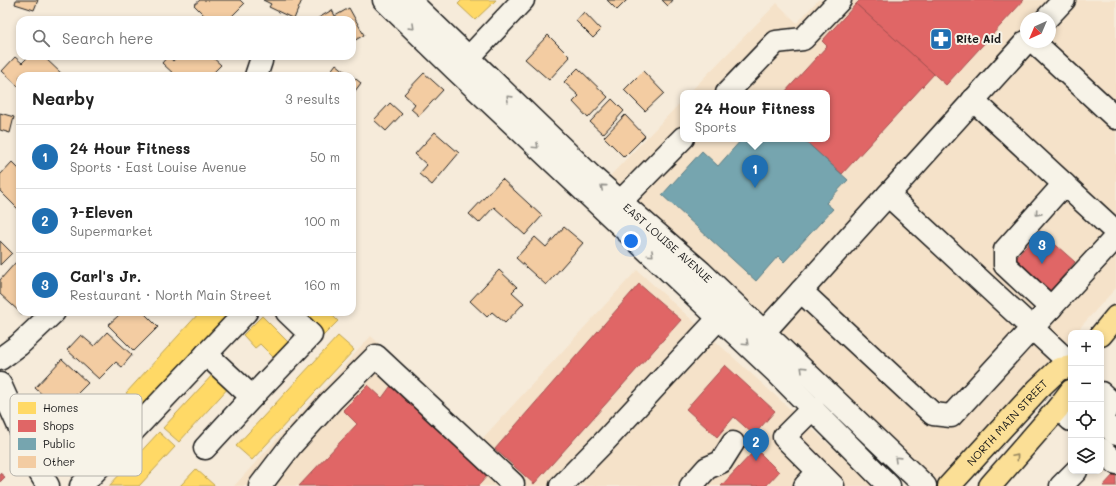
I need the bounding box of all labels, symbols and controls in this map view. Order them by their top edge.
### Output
north arrow [1020,12,1056,48]
search box [16,16,356,60]
one-way arrow [407,22,415,30]
pharmacy icon: Rite Aid [928,26,954,52]
icon: search [30,27,52,49]
text: Search here [62,28,153,48]
place label: Rite Aid [956,31,1001,46]
text: Nearby [32,87,94,109]
text: 3 results [285,90,340,107]
popup [680,90,830,142]
one-way arrow [506,95,514,102]
text: 24 Hour Fitness [695,98,815,118]
text: Sports [695,118,736,135]
text: 24 Hour Fitness [70,138,190,158]
one-way arrow [531,141,539,149]
text: 1 [42,148,48,165]
text: 50 m [310,148,340,165]
pin: 1 [742,155,768,188]
text: Sports · East Louise Avenue [70,158,247,175]
one-way arrow [601,185,608,192]
street label: EAST LOUISE AVENUE [620,200,716,286]
text: 7-Eleven [70,202,133,222]
one-way arrow [1035,208,1043,216]
text: 2 [41,212,49,229]
text: 100 m [304,212,340,229]
text: Supermarket [70,222,153,239]
your location [621,231,641,251]
pin: 3 [1029,231,1055,264]
one-way arrow [646,249,654,257]
text: Carl's Jr. [70,266,142,286]
text: 3 [41,276,49,293]
text: 160 m [304,276,340,293]
text: Restaurant · North Main Street [70,286,271,303]
map controls [1068,330,1104,474]
button: + [1068,330,1104,366]
one-way arrow [741,339,749,346]
one-way arrow [800,366,808,374]
button: − [1068,366,1104,402]
street label: NORTH MAIN STREET [963,376,1051,469]
legend [10,394,142,476]
text: Homes [43,400,78,415]
button: locate [1068,402,1104,438]
text: Shops [43,418,74,433]
pin: 2 [743,428,769,461]
text: Public [43,436,75,451]
button: layers [1068,438,1104,474]
text: Other [43,454,75,469]
one-way arrow [1011,454,1018,461]
one-way arrow [894,456,902,464]

